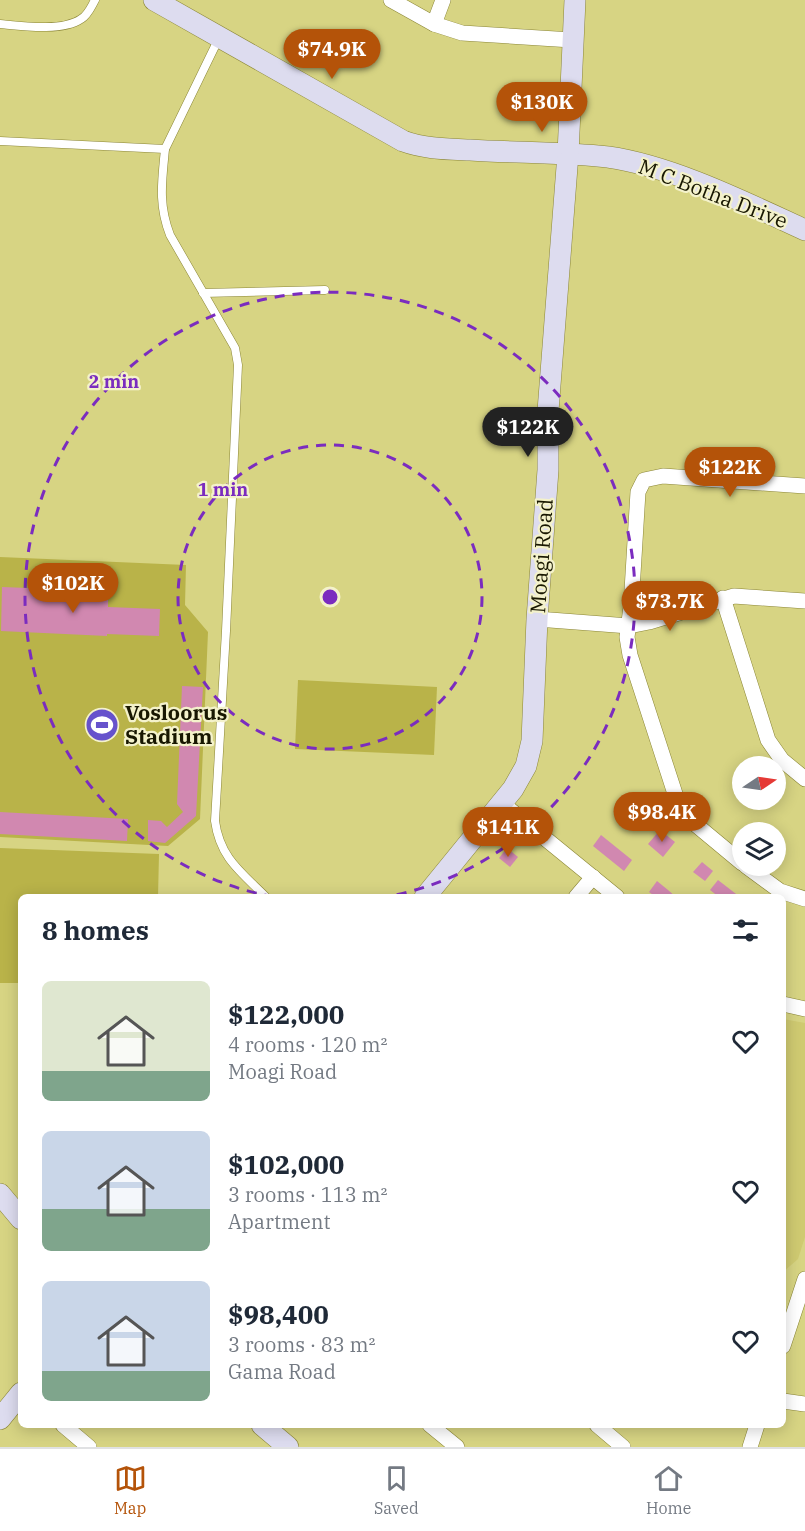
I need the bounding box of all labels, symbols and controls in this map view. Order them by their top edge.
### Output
pin: $74.9K [283,29,381,80]
text: $74.9K [298,35,366,62]
pin: $130K [500,82,584,133]
text: $130K [510,88,574,115]
street label: M C Botha Drive [635,152,792,234]
text: 2 min [89,370,139,393]
pin: $122K [486,407,570,458]
text: $122K [496,413,560,440]
pin: $122K [688,447,772,498]
text: $122K [698,453,762,480]
text: 1 min [198,478,248,501]
street label: Moagi Road [523,498,559,614]
pin: $102K [31,563,115,614]
text: $102K [41,569,105,596]
pin: $73.7K [621,581,719,632]
centre of rings [320,587,340,607]
text: $73.7K [636,587,704,614]
place label: Vosloorus Stadium [125,698,227,750]
sports icon: Vosloorus Stadium [84,707,120,743]
north arrow [732,756,786,810]
map controls [732,756,786,876]
pin: $98.4K [613,792,711,843]
text: $98.4K [628,798,696,825]
pin: $141K [466,807,550,858]
text: $141K [476,813,540,840]
button: layers [732,822,786,876]
text: 8 homes [42,913,149,947]
icon: filters [729,914,762,947]
text: $122,000 [228,997,344,1031]
icon: home [90,1005,162,1077]
icon: heart [729,1025,762,1058]
text: 4 rooms · 120 m² [228,1031,387,1058]
text: Moagi Road [228,1058,337,1085]
text: $102,000 [228,1147,344,1181]
icon: home [90,1155,162,1227]
icon: heart [729,1175,762,1208]
text: 3 rooms · 113 m² [228,1181,387,1208]
text: Apartment [228,1208,331,1235]
text: $98,400 [228,1297,329,1331]
icon: home [90,1305,162,1377]
icon: heart [729,1325,762,1358]
text: 3 rooms · 83 m² [228,1331,375,1358]
text: Gama Road [228,1358,336,1385]
tab: Map [114,1462,147,1518]
tab: Saved [374,1462,419,1518]
tab: Home [646,1462,691,1518]

